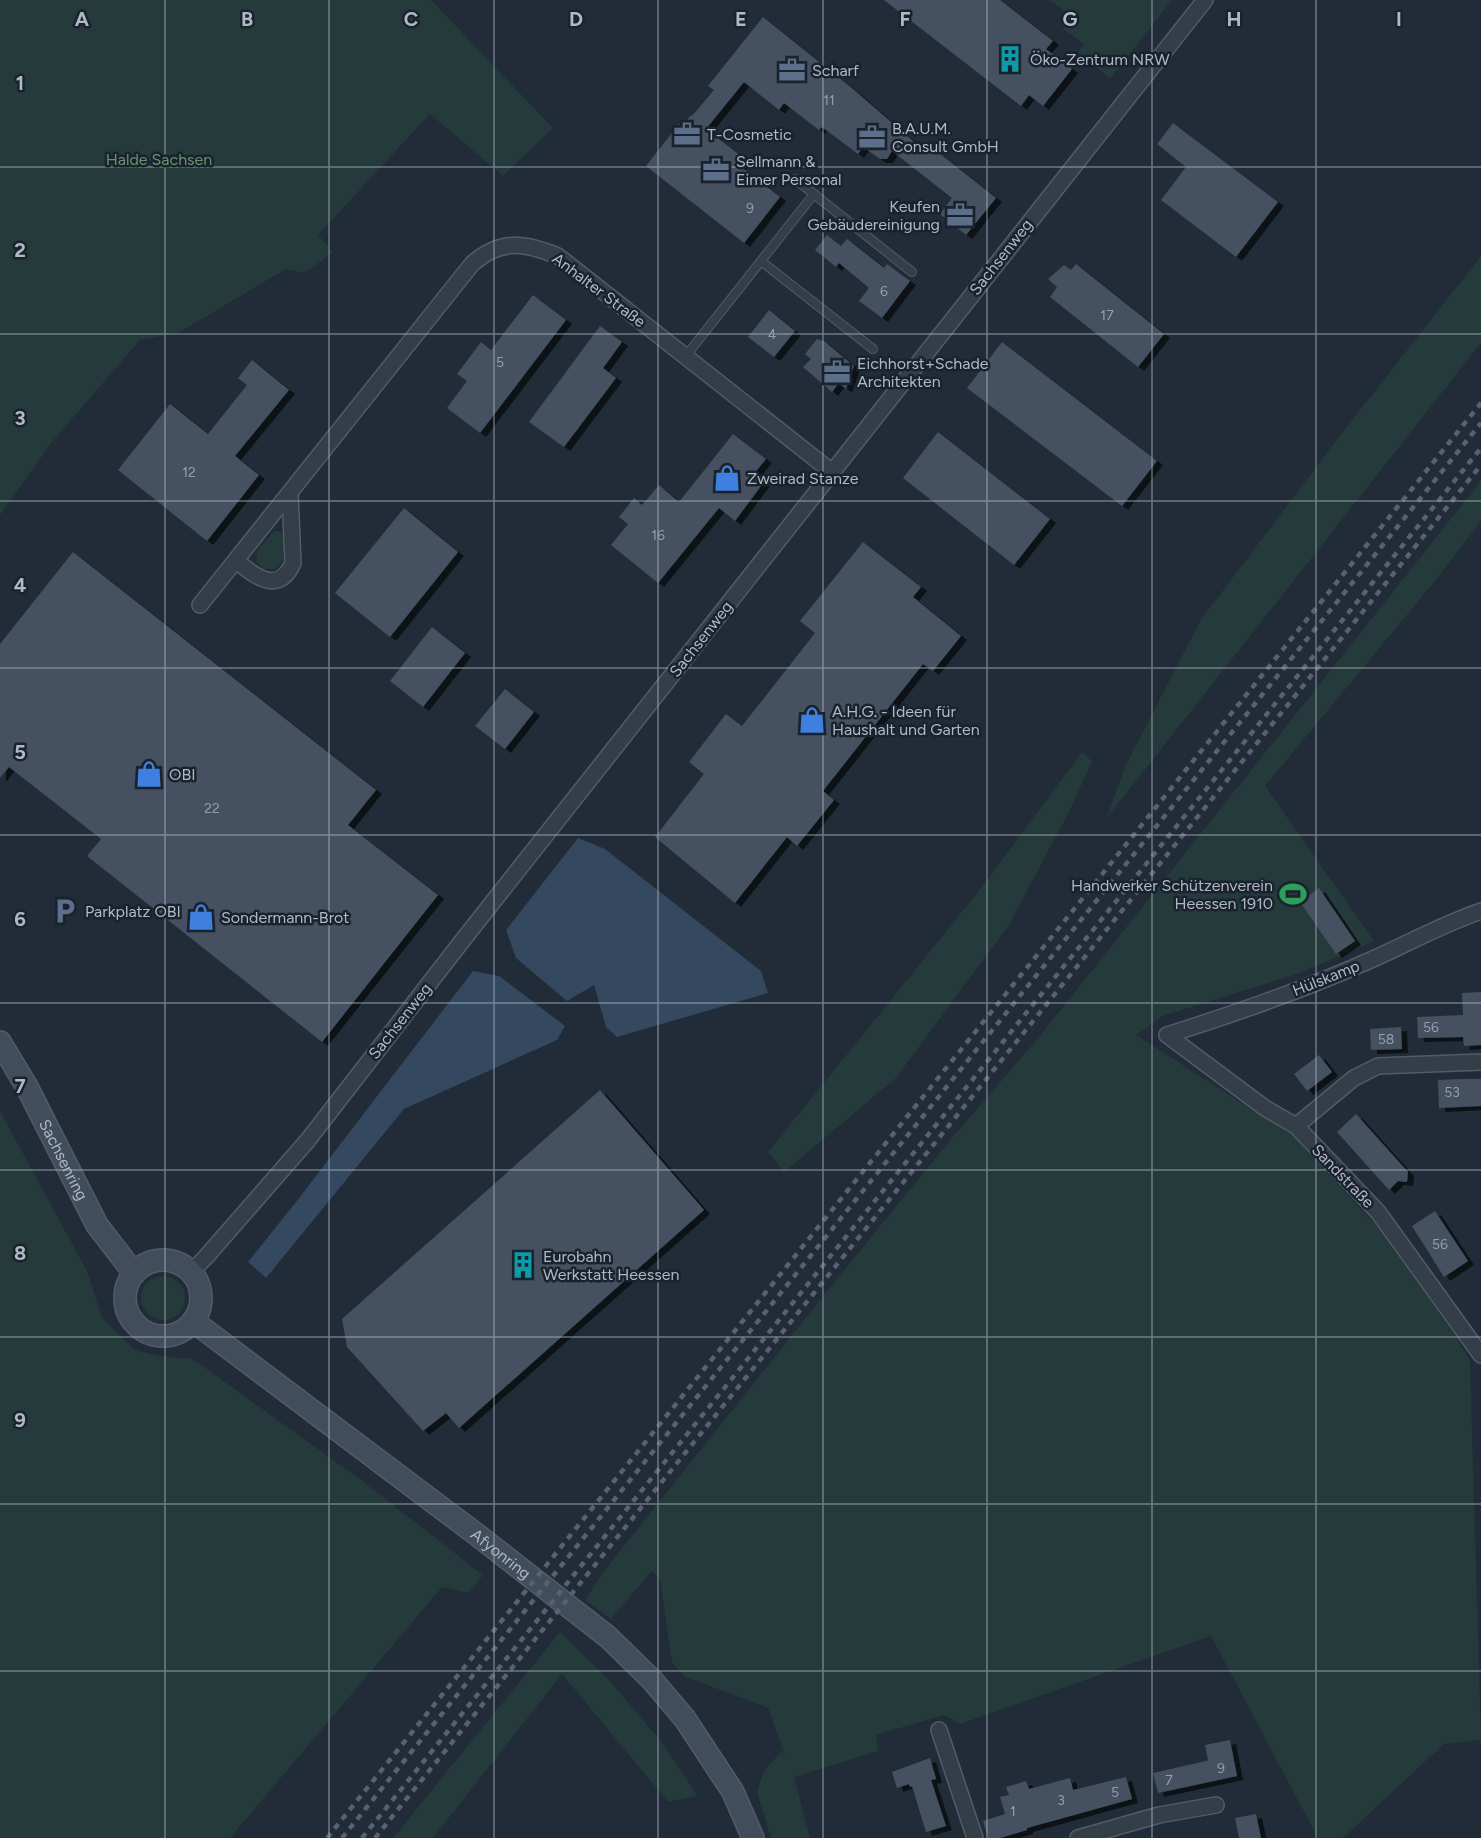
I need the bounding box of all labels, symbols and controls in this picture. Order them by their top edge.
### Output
text: A [75,7,90,31]
text: B [241,7,253,31]
text: C [404,7,418,31]
text: D [569,7,583,31]
text: E [735,7,747,31]
text: F [899,7,911,31]
text: G [1063,7,1078,31]
text: H [1227,7,1242,31]
text: I [1396,7,1402,31]
building icon: Öko-Zentrum NRW [995,44,1025,74]
place label: Öko-Zentrum NRW [1030,50,1170,69]
office icon: Scharf [777,55,807,85]
place label: Scharf [812,61,859,80]
text: 1 [16,71,24,95]
house number: 11 [823,92,835,109]
office icon: T-Cosmetic [672,119,702,149]
place label: B.A.U.M. Consult GmbH [892,119,999,156]
office icon: B.A.U.M. Consult GmbH [857,122,887,152]
place label: T-Cosmetic [707,125,792,144]
park label: Halde Sachsen [106,150,212,169]
place label: Sellmann & Eimer Personal [736,152,842,189]
office icon: Sellmann & Eimer Personal [701,155,731,185]
place label: Keufen Gebäudereinigung [807,197,940,234]
house number: 9 [746,200,754,217]
office icon: Keufen Gebäudereinigung [945,200,975,230]
street label: Sachsenweg [965,215,1037,299]
text: 2 [14,238,26,262]
street label: Anhalter Straße [549,249,650,331]
house number: 6 [880,283,888,300]
house number: 17 [1100,307,1114,324]
house number: 4 [768,326,777,343]
house number: 5 [496,354,504,371]
place label: Eichhorst+Schade Architekten [857,354,989,391]
office icon: Eichhorst+Schade Architekten [822,357,852,387]
text: 3 [14,406,26,430]
shop icon: Zweirad Stanze [712,463,742,493]
house number: 12 [182,464,196,481]
place label: Zweirad Stanze [747,469,859,488]
house number: 16 [651,527,665,544]
text: 4 [14,573,27,597]
street label: Sachsenweg [665,597,737,681]
place label: A.H.G. - Ideen für Haushalt und Garten [832,702,980,739]
shop icon: A.H.G. - Ideen für Haushalt und Garten [797,705,827,735]
text: 5 [14,740,26,764]
shop icon: OBI [134,759,164,789]
place label: OBI [169,765,196,784]
house number: 22 [204,800,220,817]
place label: Handwerker Schützenverein Heessen 1910 [1071,876,1273,913]
sports icon: Handwerker Schützenverein Heessen 1910 [1278,879,1308,909]
parking icon: Parkplatz OBI [50,896,80,926]
place label: Parkplatz OBI [85,902,181,921]
shop icon: Sondermann-Brot [186,902,216,932]
text: 6 [14,907,26,931]
place label: Sondermann-Brot [221,908,349,927]
street label: Hülskamp [1290,956,1362,1000]
street label: Sachsenweg [364,979,436,1063]
house number: 56 [1423,1019,1439,1036]
house number: 58 [1378,1031,1394,1048]
text: 7 [14,1074,26,1098]
house number: 53 [1444,1084,1460,1101]
street label: Sachsenring [35,1116,92,1203]
street label: Sandstraße [1308,1140,1378,1212]
house number: 56 [1432,1236,1448,1253]
text: 8 [14,1241,26,1265]
place label: Eurobahn Werkstatt Heessen [543,1247,679,1284]
building icon: Eurobahn Werkstatt Heessen [508,1250,538,1280]
text: 9 [14,1408,26,1432]
street label: Afyonring [467,1524,535,1583]
house number: 9 [1217,1760,1225,1777]
house number: 7 [1165,1772,1173,1789]
house number: 5 [1111,1784,1119,1801]
house number: 3 [1057,1792,1065,1809]
house number: 1 [1010,1803,1016,1820]

